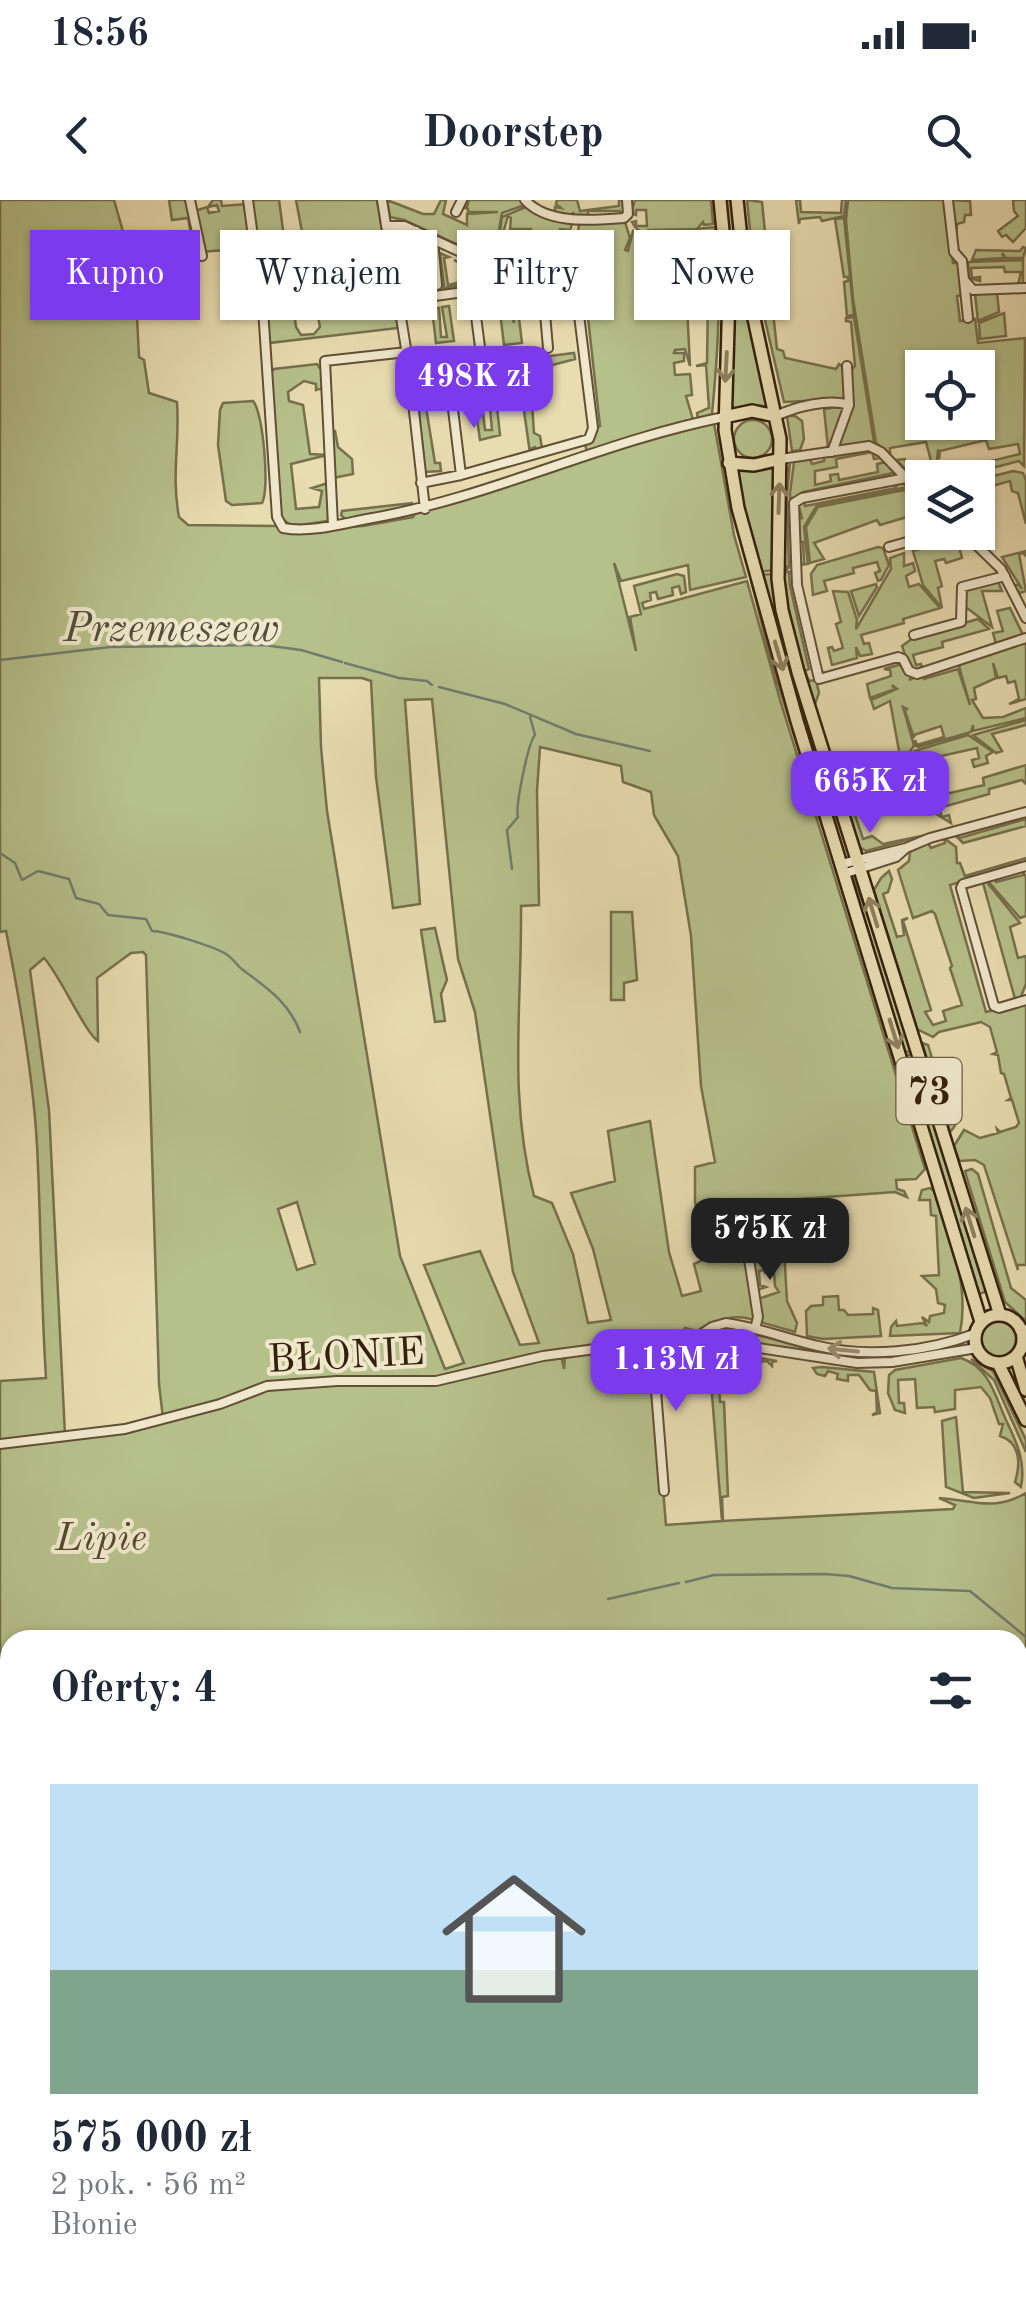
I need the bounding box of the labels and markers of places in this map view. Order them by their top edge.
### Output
pin: 498K zł [382,346,566,431]
pin: 665K zł [778,751,962,836]
pin: 575K zł [678,1198,862,1283]
pin: 1.13M zł [573,1329,779,1414]

